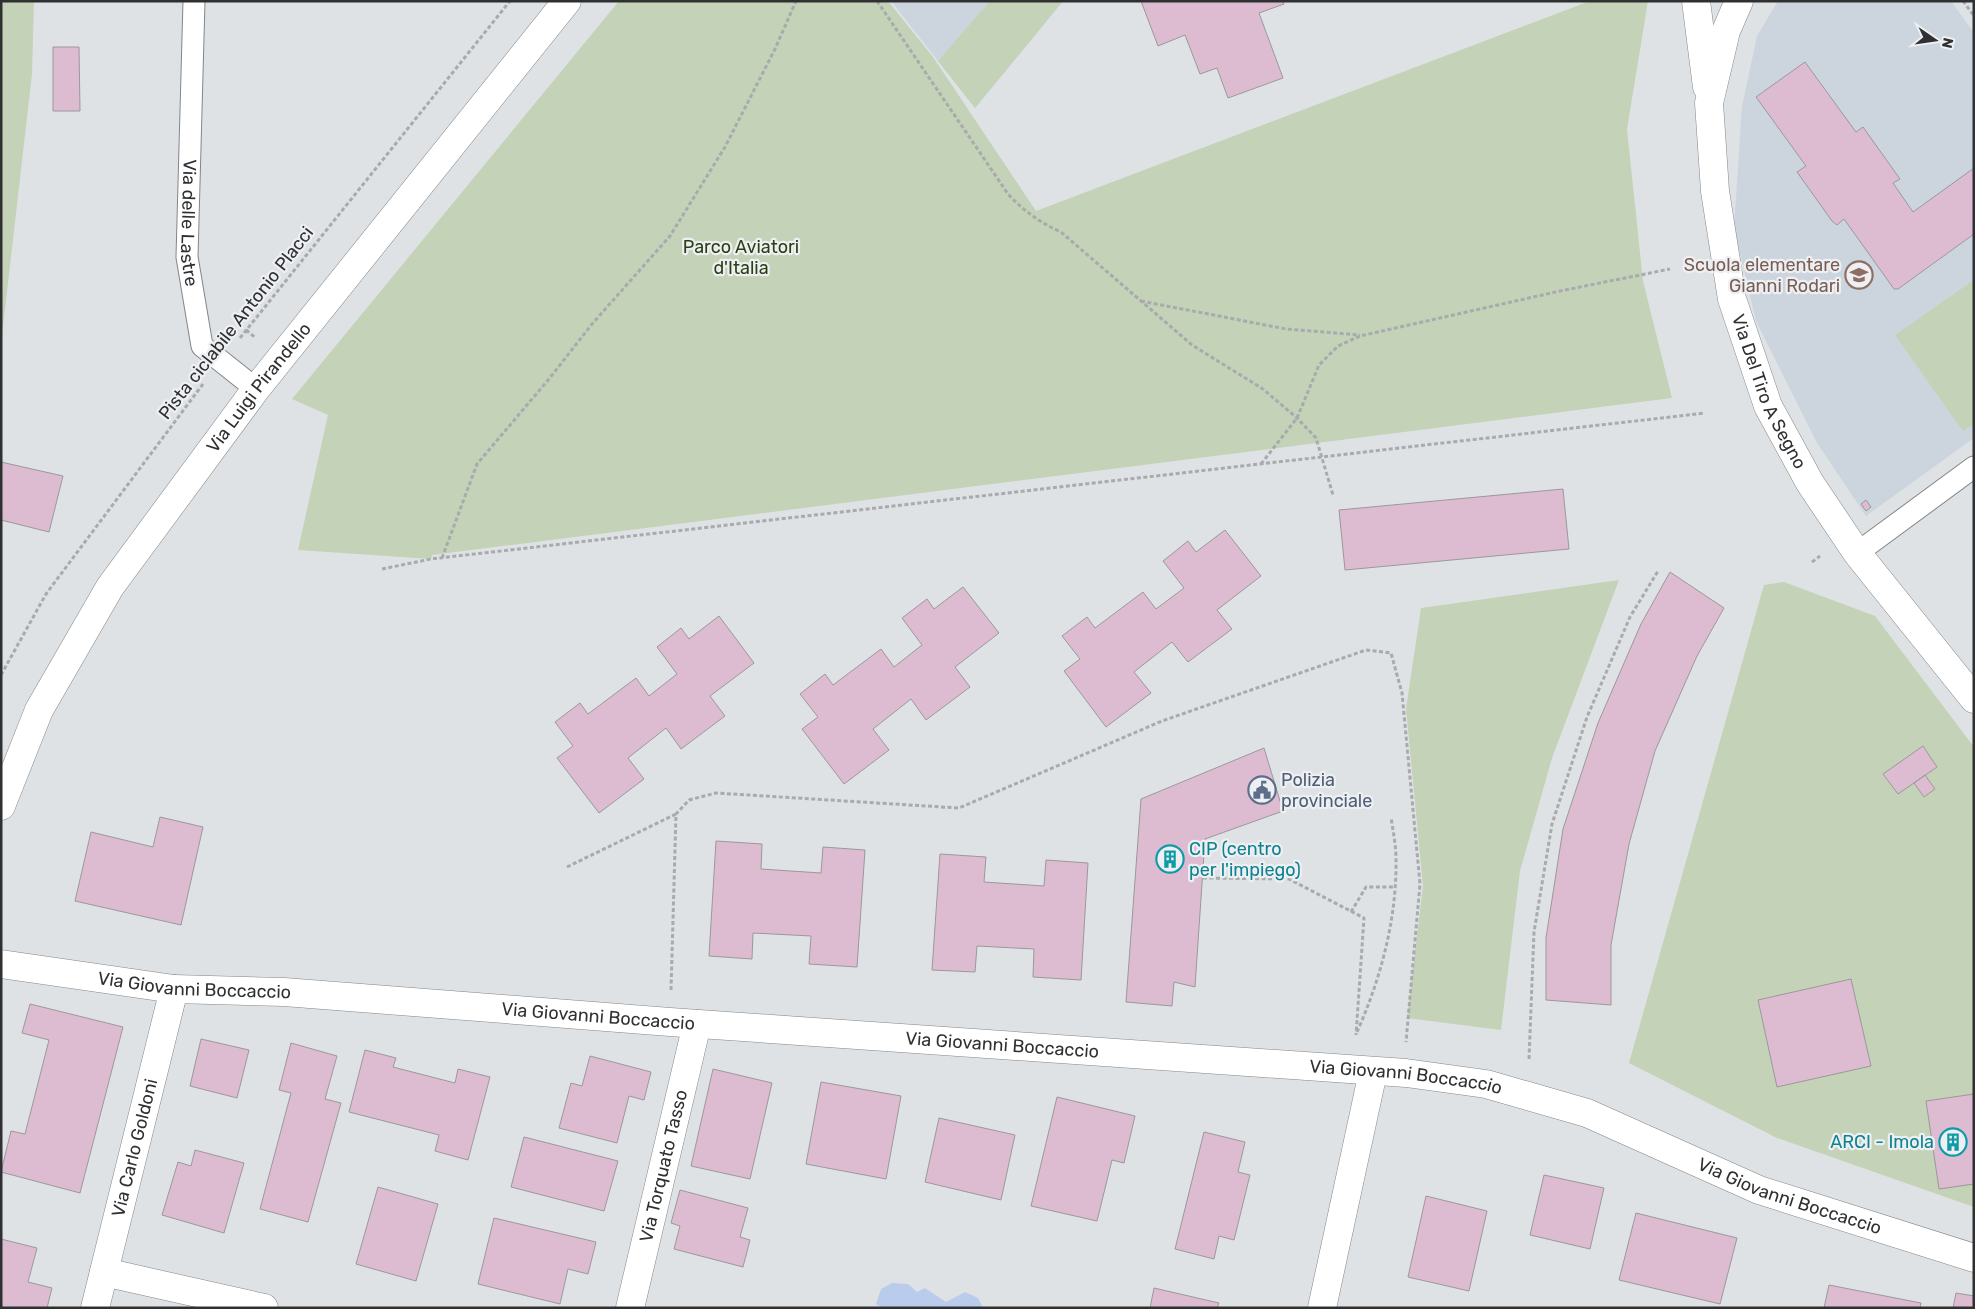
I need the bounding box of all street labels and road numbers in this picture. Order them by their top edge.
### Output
street label: Via delle Lastre [176,159,203,288]
street label: Pista ciclabile Antonio Placci [154,222,318,424]
street label: Via Del Tiro A Segno [1727,311,1811,473]
street label: Via Luigi Pirandello [202,318,316,457]
street label: Via Giovanni Boccaccio [96,967,292,1004]
street label: Via Giovanni Boccaccio [501,998,696,1035]
street label: Via Giovanni Boccaccio [905,1027,1100,1063]
street label: Via Giovanni Boccaccio [1309,1055,1505,1099]
street label: Via Carlo Goldoni [107,1076,162,1219]
street label: Via Torquato Tasso [635,1087,692,1244]
street label: Via Giovanni Boccaccio [1694,1153,1884,1239]

